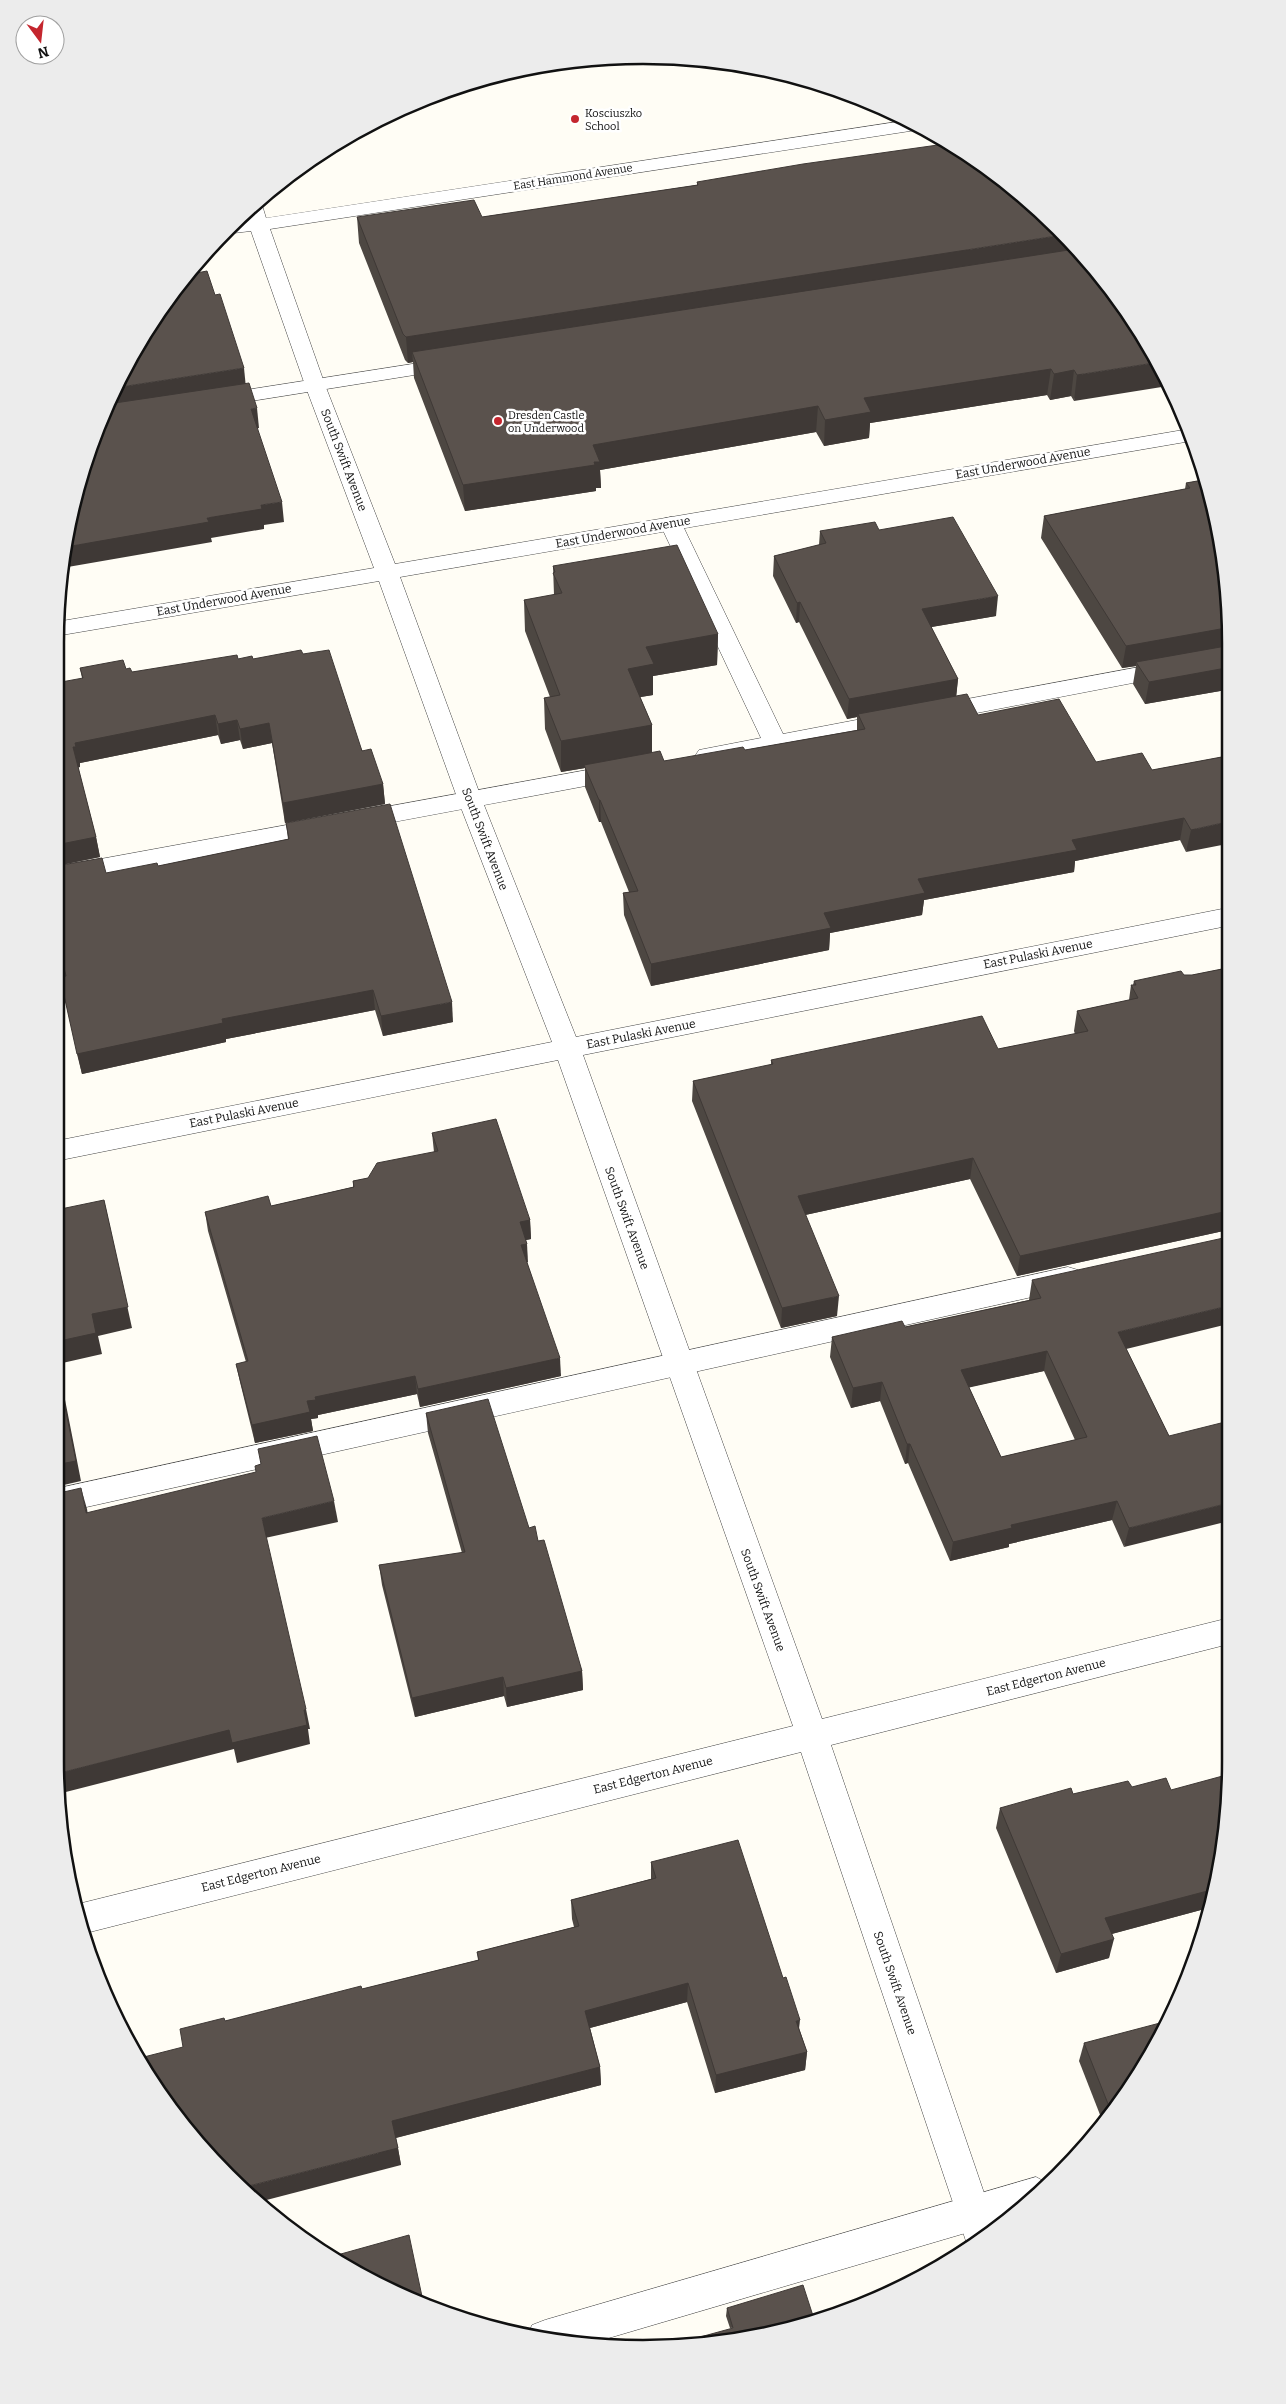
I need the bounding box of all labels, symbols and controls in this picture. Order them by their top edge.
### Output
north arrow [15,15,65,65]
text: N [36,42,51,62]
place label: Kosciuszko School [585,107,642,133]
marker: Kosciuszko School [569,113,581,125]
street label: East Hammond Avenue [513,161,633,193]
street label: South Swift Avenue [318,407,370,513]
place label: Dresden Castle on Underwood [508,409,585,435]
marker: Dresden Castle on Underwood [492,415,504,427]
street label: East Underwood Avenue [954,444,1092,482]
street label: East Underwood Avenue [554,513,692,551]
street label: East Underwood Avenue [155,581,293,619]
street label: South Swift Avenue [459,786,511,892]
street label: East Pulaski Avenue [982,937,1094,971]
street label: East Pulaski Avenue [585,1017,697,1051]
street label: East Pulaski Avenue [188,1096,300,1130]
street label: South Swift Avenue [602,1165,652,1271]
street label: South Swift Avenue [738,1547,788,1653]
street label: East Edgerton Avenue [985,1655,1107,1699]
street label: East Edgerton Avenue [592,1753,714,1797]
street label: East Edgerton Avenue [200,1851,322,1895]
street label: South Swift Avenue [871,1929,919,2037]

